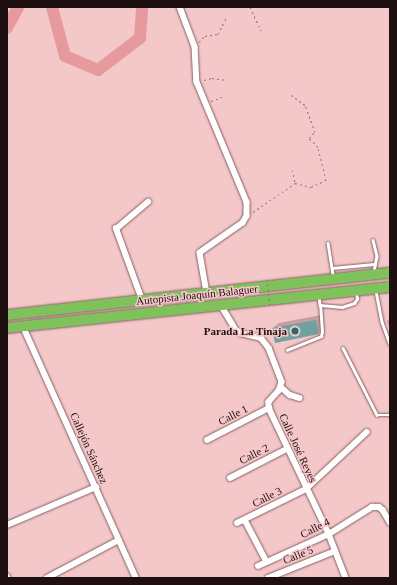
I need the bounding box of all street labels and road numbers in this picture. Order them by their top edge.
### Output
street label: Autopista Joaquín Balaguer [136,282,258,308]
street label: Calle 1 [216,402,250,428]
street label: Callejón Sánchez [67,410,111,486]
street label: Calle José Reyes [276,411,320,485]
street label: Calle 2 [237,441,271,467]
street label: Calle 3 [250,484,284,510]
street label: Calle 4 [298,515,332,541]
street label: Calle 5 [281,543,315,567]

